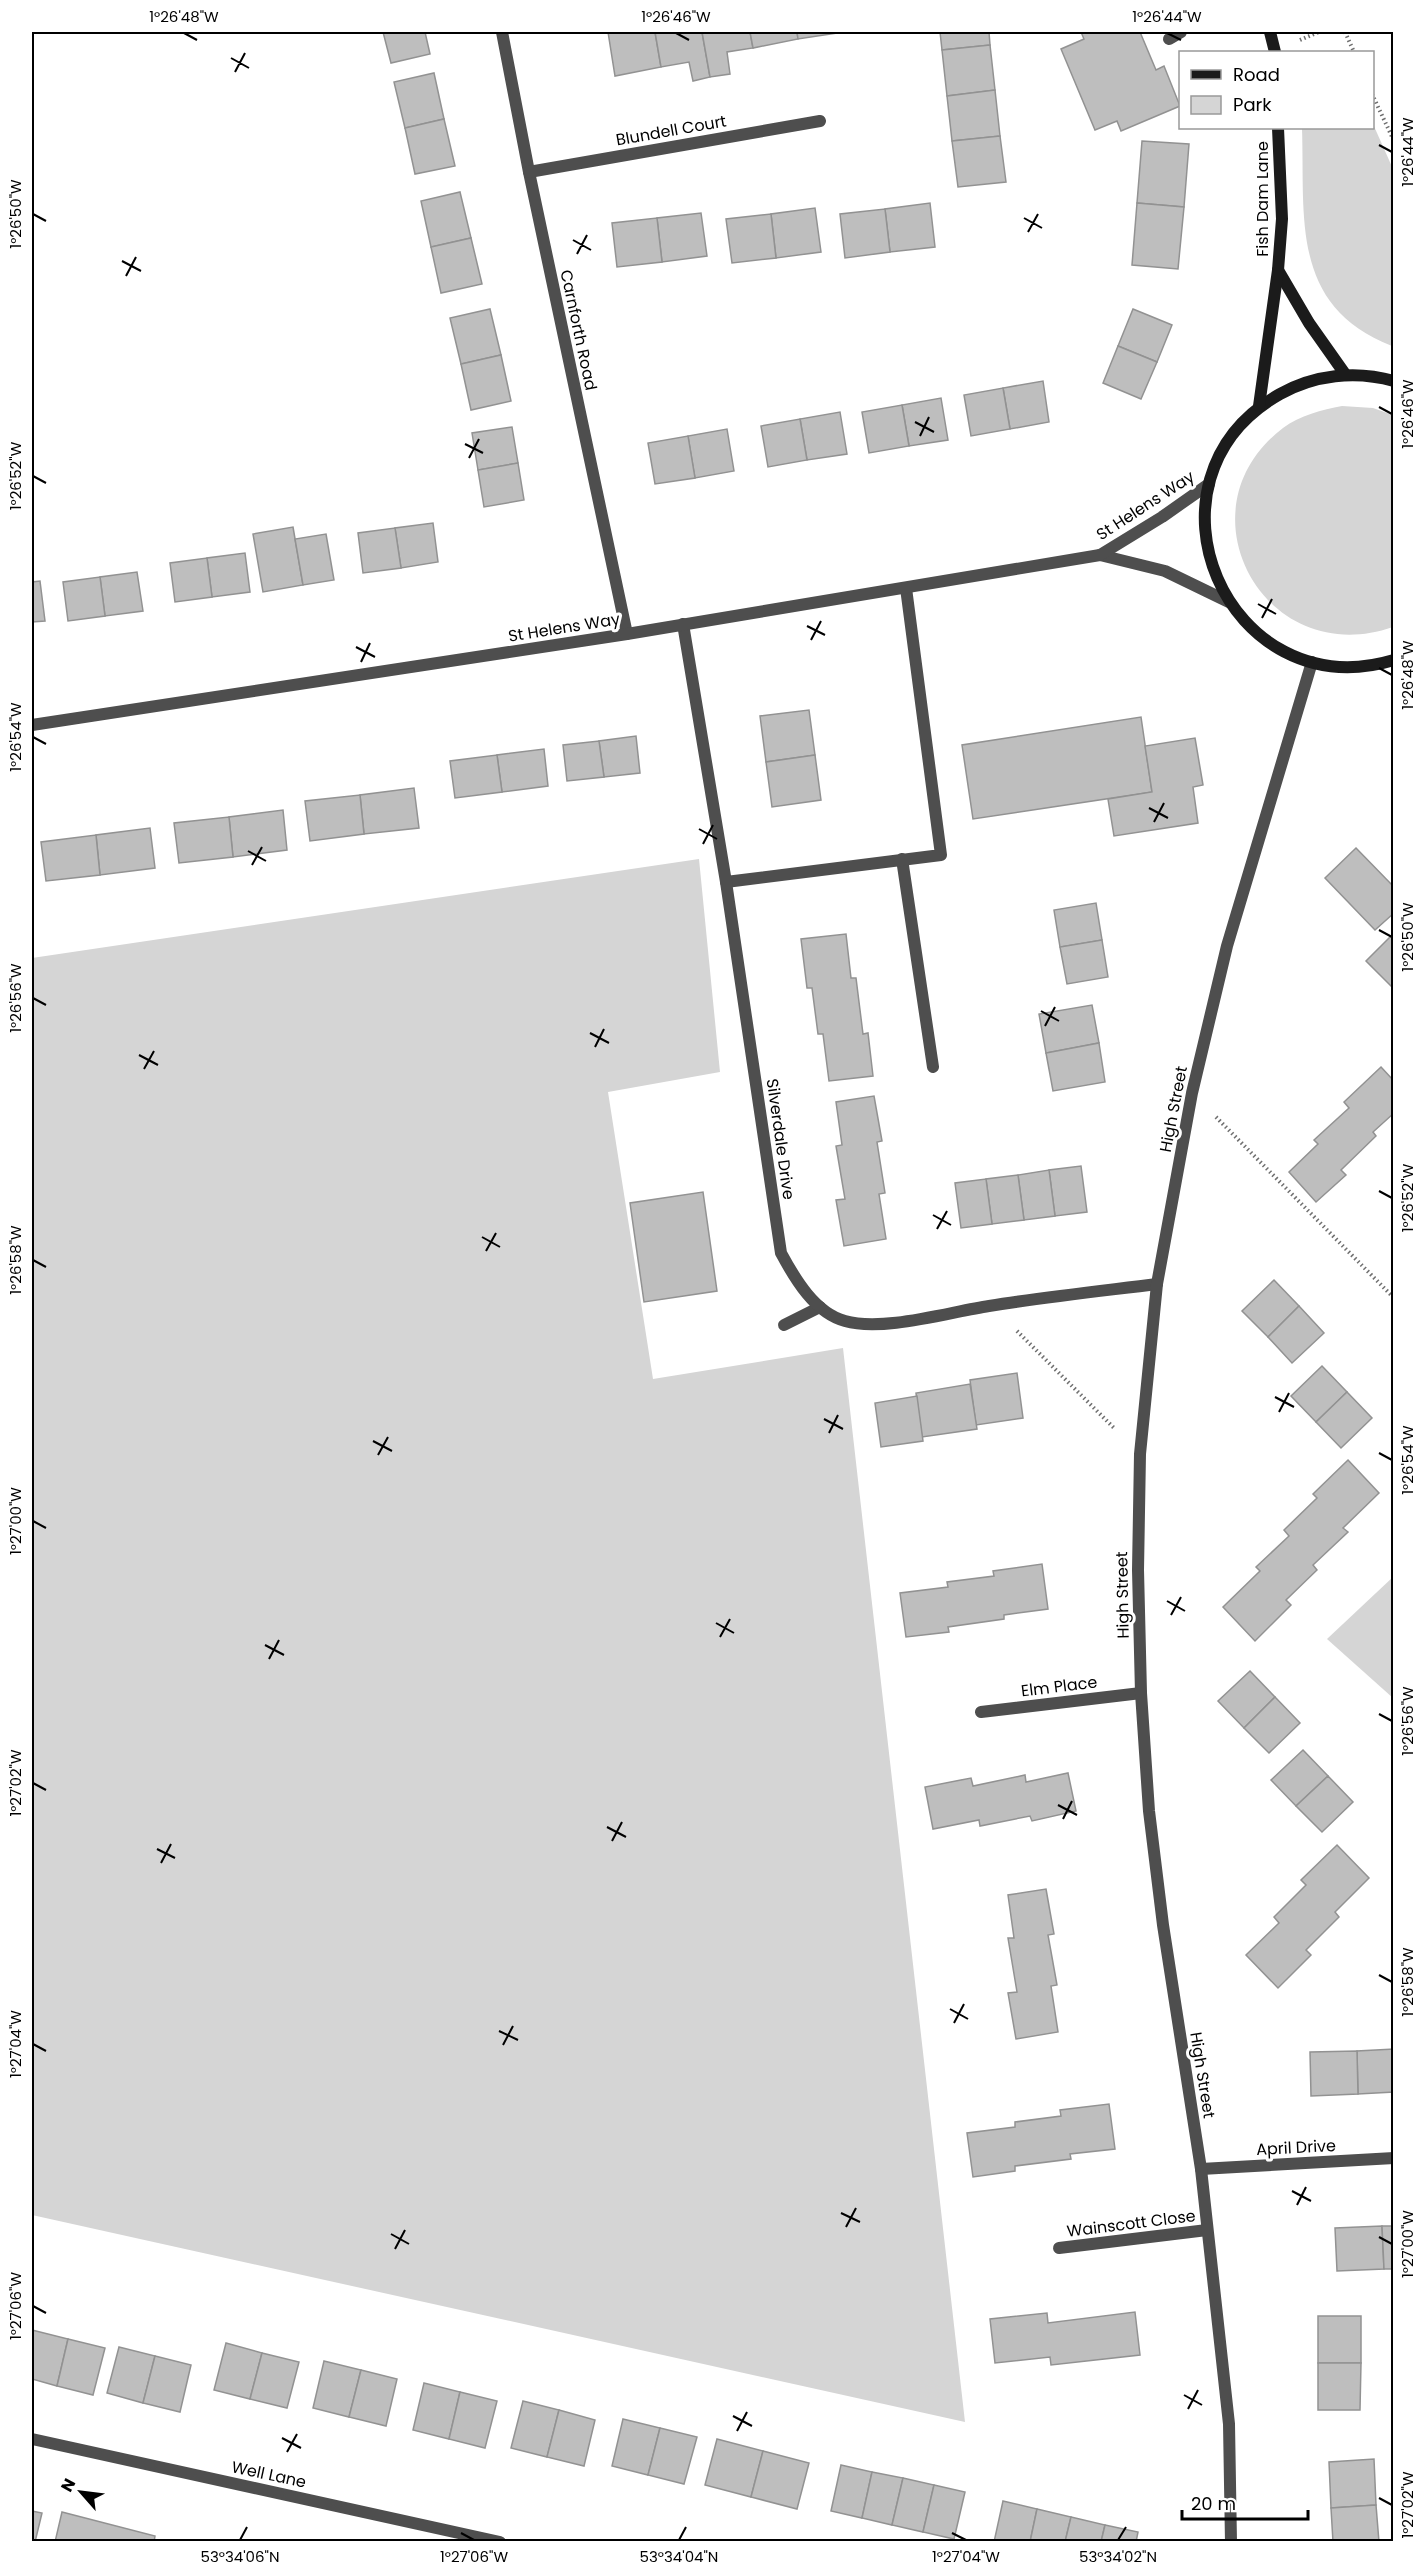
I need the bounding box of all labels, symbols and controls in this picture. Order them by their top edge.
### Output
text: 1°26'48"W [149,6,219,27]
text: 1°26'46"W [641,6,711,27]
text: 1°26'44"W [1132,6,1202,27]
legend [1179,51,1374,129]
text: Road [1233,62,1280,87]
text: Park [1233,92,1272,117]
street label: Blundell Court [614,109,728,152]
text: 1°26'44"W [1397,117,1418,187]
street label: Fish Dam Lane [1251,141,1274,257]
text: 1°26'50"W [5,179,26,249]
street label: Carnforth Road [554,268,603,393]
text: 1°26'46"W [1397,379,1418,449]
text: 1°26'52"W [5,441,26,510]
street label: St Helens Way [1092,465,1199,546]
street label: St Helens Way [507,607,622,648]
text: 1°26'48"W [1397,640,1418,710]
text: 1°26'54"W [5,702,26,772]
text: 1°26'50"W [1397,902,1418,972]
text: 1°26'56"W [5,963,26,1033]
street label: High Street [1154,1064,1193,1154]
street label: Silverdale Drive [761,1077,800,1201]
text: 1°26'52"W [1397,1163,1418,1232]
text: 1°26'58"W [5,1225,26,1295]
text: 1°26'54"W [1397,1425,1418,1495]
text: 1°27'00"W [5,1487,26,1555]
street label: High Street [1110,1551,1135,1639]
street label: Elm Place [1020,1670,1099,1703]
text: 1°26'56"W [1397,1686,1418,1756]
text: 1°27'02"W [5,1749,26,1817]
text: 1°26'58"W [1397,1947,1418,2017]
text: 1°27'04"W [5,2010,26,2078]
street label: High Street [1184,2030,1221,2120]
street label: April Drive [1256,2134,1337,2161]
street label: Wainscott Close [1065,2204,1197,2243]
text: 1°27'00"W [1397,2210,1418,2278]
text: 1°27'06"W [5,2272,26,2340]
street label: Well Lane [230,2455,308,2494]
north arrow [51,2462,111,2522]
text: 1°27'02"W [1397,2471,1418,2539]
text: N [55,2474,81,2496]
scale bar [1182,2483,1308,2521]
text: 20 m [1191,2491,1236,2516]
text: 53°34'06"N [201,2546,279,2567]
text: 1°27'06"W [440,2546,508,2567]
text: 53°34'04"N [640,2546,718,2567]
text: 1°27'04"W [932,2546,1000,2567]
text: 53°34'02"N [1079,2546,1157,2567]

